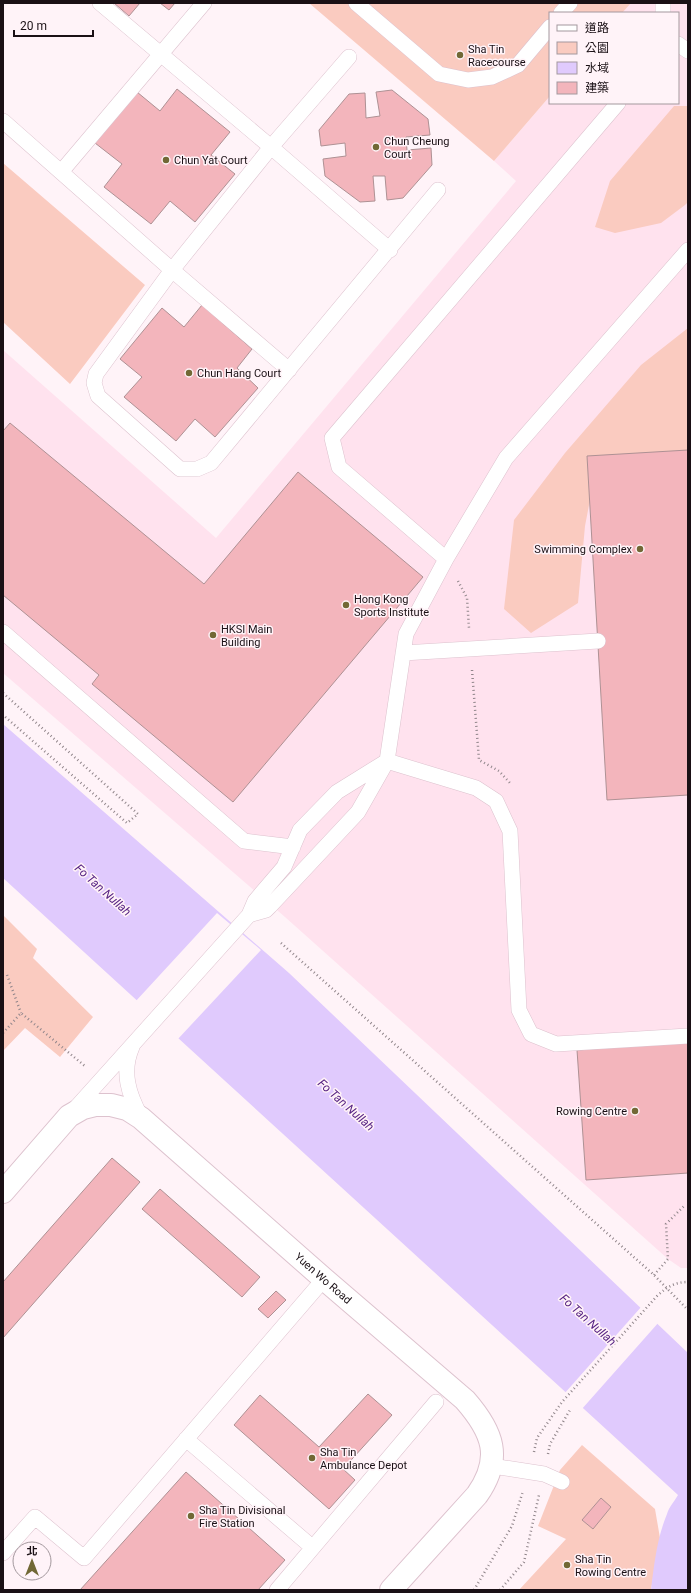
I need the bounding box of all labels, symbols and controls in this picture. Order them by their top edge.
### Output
scale bar [14,12,93,38]
legend [549,12,679,104]
text: 20 m [20,19,47,33]
text: 道路 [585,21,609,35]
text: 公園 [585,41,609,55]
place label: Sha Tin Racecourse [468,43,526,69]
marker: Sha Tin Racecourse [455,50,465,60]
text: 水域 [585,61,609,75]
text: 建築 [585,81,609,95]
place label: Chun Cheung Court [384,135,449,161]
marker: Chun Cheung Court [371,142,381,152]
place label: Chun Yat Court [174,154,248,167]
marker: Chun Yat Court [161,155,171,165]
place label: Chun Hang Court [197,367,281,380]
marker: Chun Hang Court [184,368,194,378]
place label: Swimming Complex [534,543,633,556]
marker: Swimming Complex [635,544,645,554]
place label: Hong Kong Sports Institute [354,593,429,619]
marker: Hong Kong Sports Institute [341,600,351,610]
place label: HKSI Main Building [221,623,272,649]
marker: HKSI Main Building [208,630,218,640]
water label: Fo Tan Nullah [72,861,134,919]
water label: Fo Tan Nullah [315,1076,377,1134]
place label: Rowing Centre [556,1105,627,1118]
marker: Rowing Centre [630,1106,640,1116]
street label: Yuen Wo Road [292,1250,354,1307]
water label: Fo Tan Nullah [557,1291,619,1349]
place label: Sha Tin Ambulance Depot [320,1446,408,1472]
marker: Sha Tin Ambulance Depot [307,1453,317,1463]
place label: Sha Tin Divisional Fire Station [199,1504,285,1530]
marker: Sha Tin Divisional Fire Station [186,1511,196,1521]
north arrow [12,1541,52,1581]
text: 北 [27,1545,38,1558]
place label: Sha Tin Rowing Centre [575,1553,646,1579]
marker: Sha Tin Rowing Centre [562,1560,572,1570]

